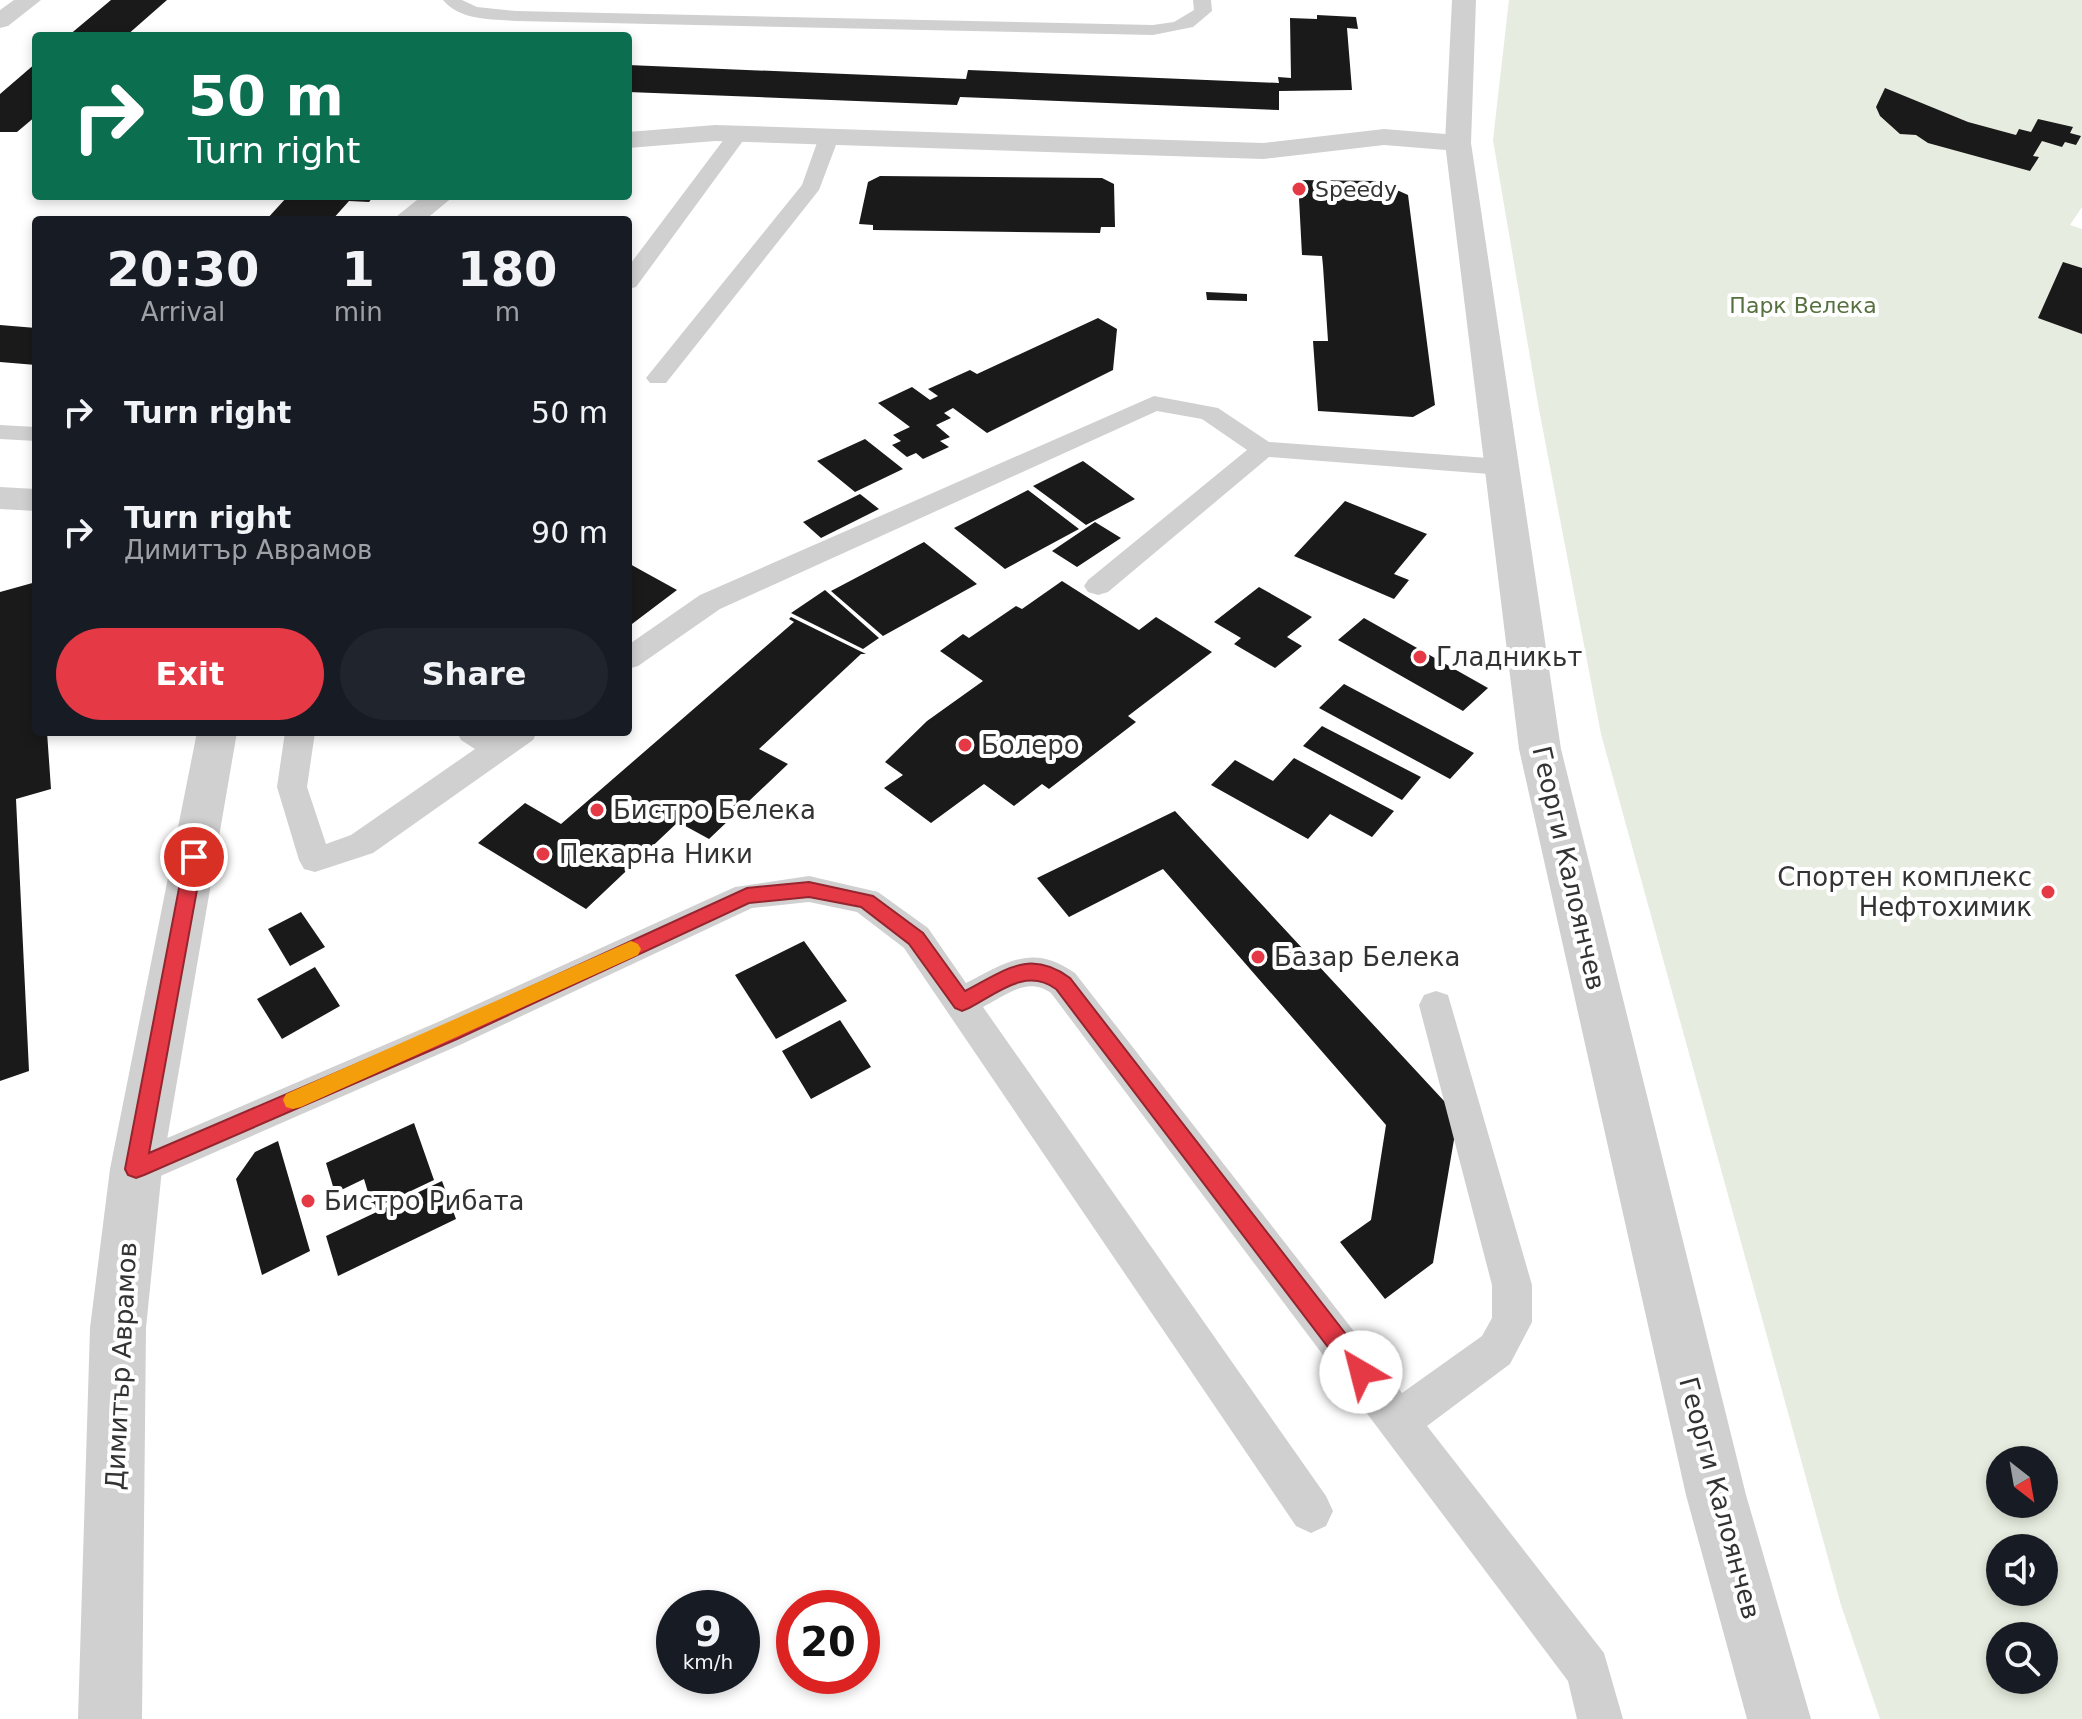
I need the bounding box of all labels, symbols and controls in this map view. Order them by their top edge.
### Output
text: 50 m [188,63,344,128]
icon: right [56,64,160,168]
text: Turn right [188,130,360,171]
place label: Speedy [1315,177,1397,202]
marker: Speedy [1290,180,1308,198]
text: 20:30 [106,241,259,297]
text: 1 [342,241,375,297]
text: 180 [457,241,557,297]
park label: Парк Велека [1729,293,1877,318]
text: Arrival [141,297,225,327]
text: min [334,297,383,327]
text: m [495,297,520,327]
icon: right [56,390,100,434]
text: Turn right [124,395,291,430]
text: 50 m [531,395,608,430]
text: Turn right [124,500,291,535]
icon: right [56,510,100,554]
text: 90 m [531,515,608,550]
text: Димитър Аврамов [124,535,372,565]
button: Exit [56,628,324,720]
button: Share [340,628,608,720]
place label: Гладникьт [1436,642,1582,672]
marker: Гладникьт [1411,648,1429,666]
place label: Болеро [981,730,1080,760]
marker: Болеро [956,736,974,754]
street label: Георги Калоянчев [1526,743,1612,993]
place label: Бистро Белека [613,795,816,825]
marker: Бистро Белека [588,801,606,819]
pin [160,823,228,891]
icon: arrive [172,835,216,879]
place label: Пекарна Ники [559,839,753,869]
marker: Пекарна Ники [534,845,552,863]
place label: Спортен комплекс Нефтохимик [1777,862,2032,922]
marker: Спортен комплекс Нефтохимик [2039,883,2057,901]
place label: Базар Белека [1274,942,1460,972]
marker: Базар Белека [1249,948,1267,966]
place label: Бистро Рибата [324,1186,524,1216]
marker: Бистро Рибата [299,1192,317,1210]
street label: Димитър Аврамов [100,1241,142,1491]
position arrow [1319,1330,1403,1414]
street label: Георги Калоянчев [1673,1374,1767,1622]
north arrow [1986,1446,2058,1518]
map controls [1986,1446,2058,1694]
button: sound [1986,1534,2058,1606]
speed limit sign: 20 [776,1590,880,1694]
text: 9 [694,1609,722,1655]
button: search [1986,1622,2058,1694]
text: km/h [683,1650,733,1674]

